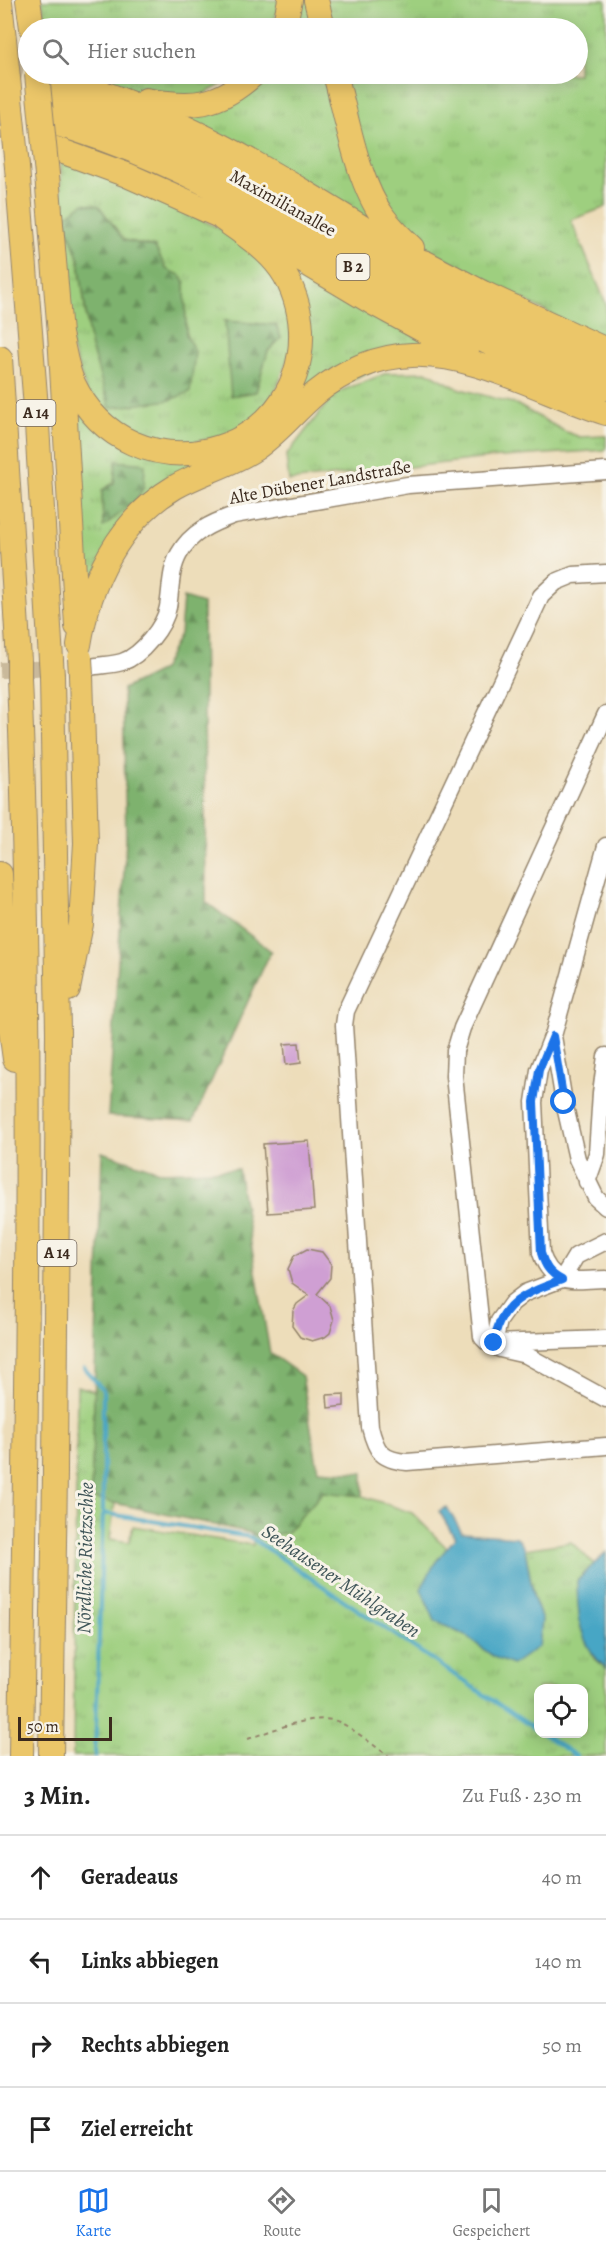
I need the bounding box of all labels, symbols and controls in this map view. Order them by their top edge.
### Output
search box [18,18,588,84]
icon: search [39,35,72,68]
text: Hier suchen [87,36,196,66]
street label: Maximilianallee [226,164,340,242]
road number: B 2 [336,254,370,280]
road number: A 14 [16,400,56,426]
street label: Alte Dübener Landstraße [226,454,413,510]
route start [550,1088,576,1114]
road number: A 14 [38,1240,76,1266]
route end [480,1329,506,1355]
water label: Nördliche Rietzschke [70,1482,100,1634]
water label: Seehausener Mühlgraben [256,1518,426,1644]
map controls [534,1684,588,1738]
button: locate [534,1684,588,1738]
scale bar [18,1714,112,1742]
text: 50 m [27,1716,59,1738]
text: 3 Min. [24,1778,91,1813]
text: Zu Fuß · 230 m [462,1782,582,1809]
icon: ahead [24,1861,57,1894]
text: Geradeaus [81,1862,178,1892]
text: 40 m [542,1864,582,1891]
icon: left [24,1945,57,1978]
text: Links abbiegen [81,1946,219,1976]
text: 140 m [535,1948,582,1975]
icon: right [24,2029,57,2062]
text: Rechts abbiegen [81,2030,229,2060]
text: 50 m [542,2032,582,2059]
icon: arrive [24,2113,57,2146]
text: Ziel erreicht [81,2114,193,2144]
tab: Karte [76,2184,112,2242]
tab: Route [263,2184,301,2242]
tab: Gespeichert [452,2184,530,2242]

